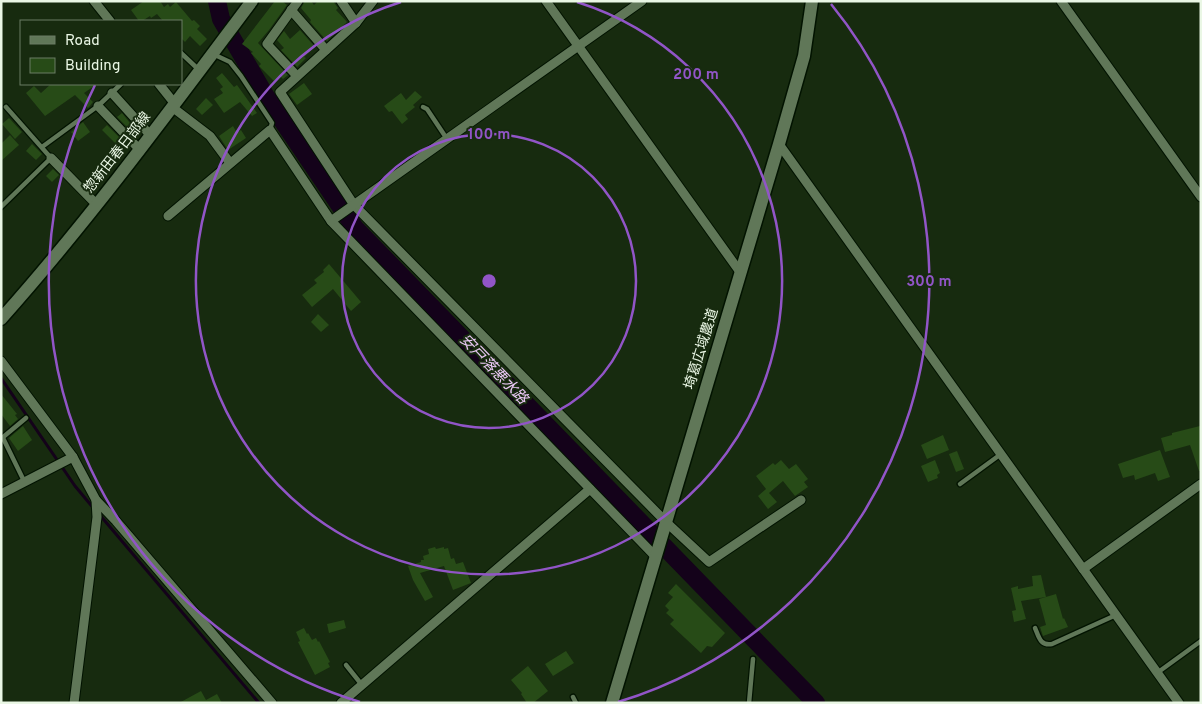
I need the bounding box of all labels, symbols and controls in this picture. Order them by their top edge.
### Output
legend [20,20,182,85]
text: Road [65,32,100,51]
text: Building [65,57,120,76]
text: 200 m [673,66,719,85]
street label: 惣新田春日部線 [81,109,155,197]
text: 100 m [468,126,510,145]
centre of rings [480,272,498,290]
text: 300 m [906,273,952,292]
street label: 埼葛広域農道 [682,306,722,392]
water label: 安戸落悪水路 [455,331,532,410]

